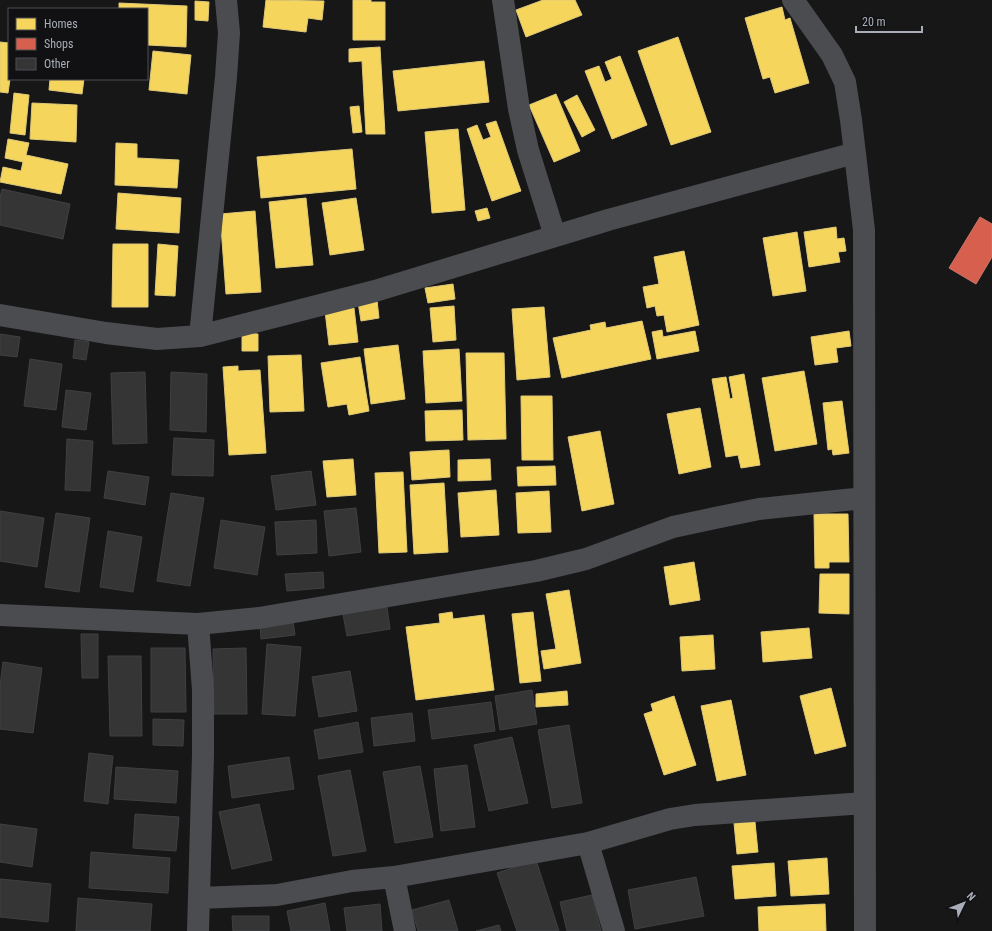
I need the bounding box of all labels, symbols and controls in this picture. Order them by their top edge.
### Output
legend [8,8,148,80]
scale bar [856,8,922,34]
text: 20 m [862,15,886,29]
text: Homes [44,17,78,31]
text: Shops [44,37,73,51]
text: Other [44,57,70,71]
north arrow [944,883,984,923]
text: N [964,890,978,904]

